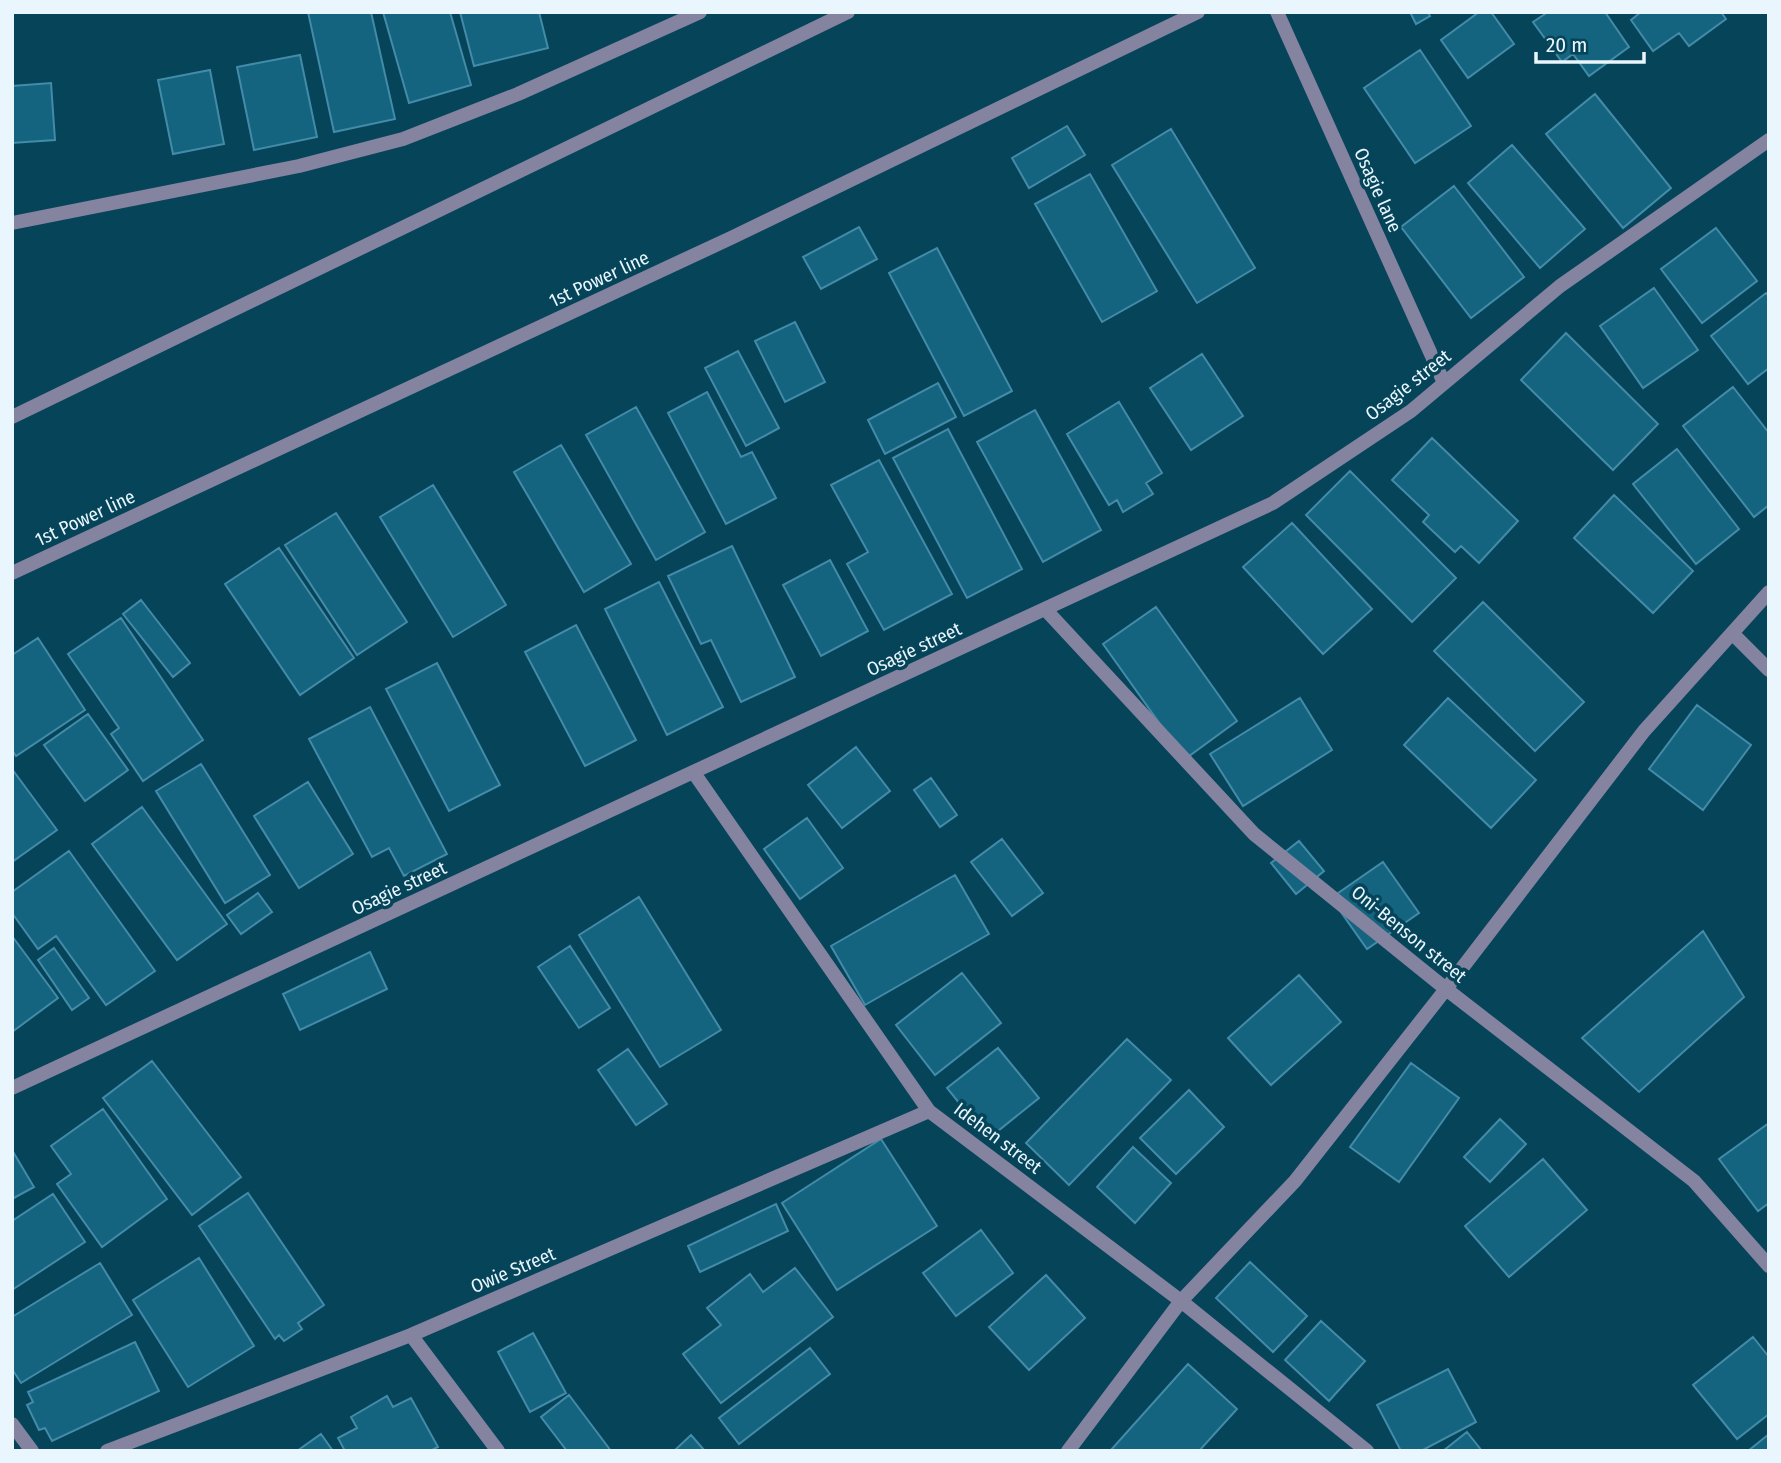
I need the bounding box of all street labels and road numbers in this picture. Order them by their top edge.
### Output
street label: Osagie lane [1349,144,1407,236]
street label: 1st Power line [545,246,653,312]
street label: Osagie street [1361,344,1456,425]
street label: 1st Power line [31,485,139,551]
street label: Osagie street [863,617,966,681]
street label: Osagie street [348,856,451,920]
street label: Oni-Benson street [1347,881,1472,988]
street label: Idehen street [950,1098,1047,1179]
street label: Owie Street [467,1242,560,1298]

